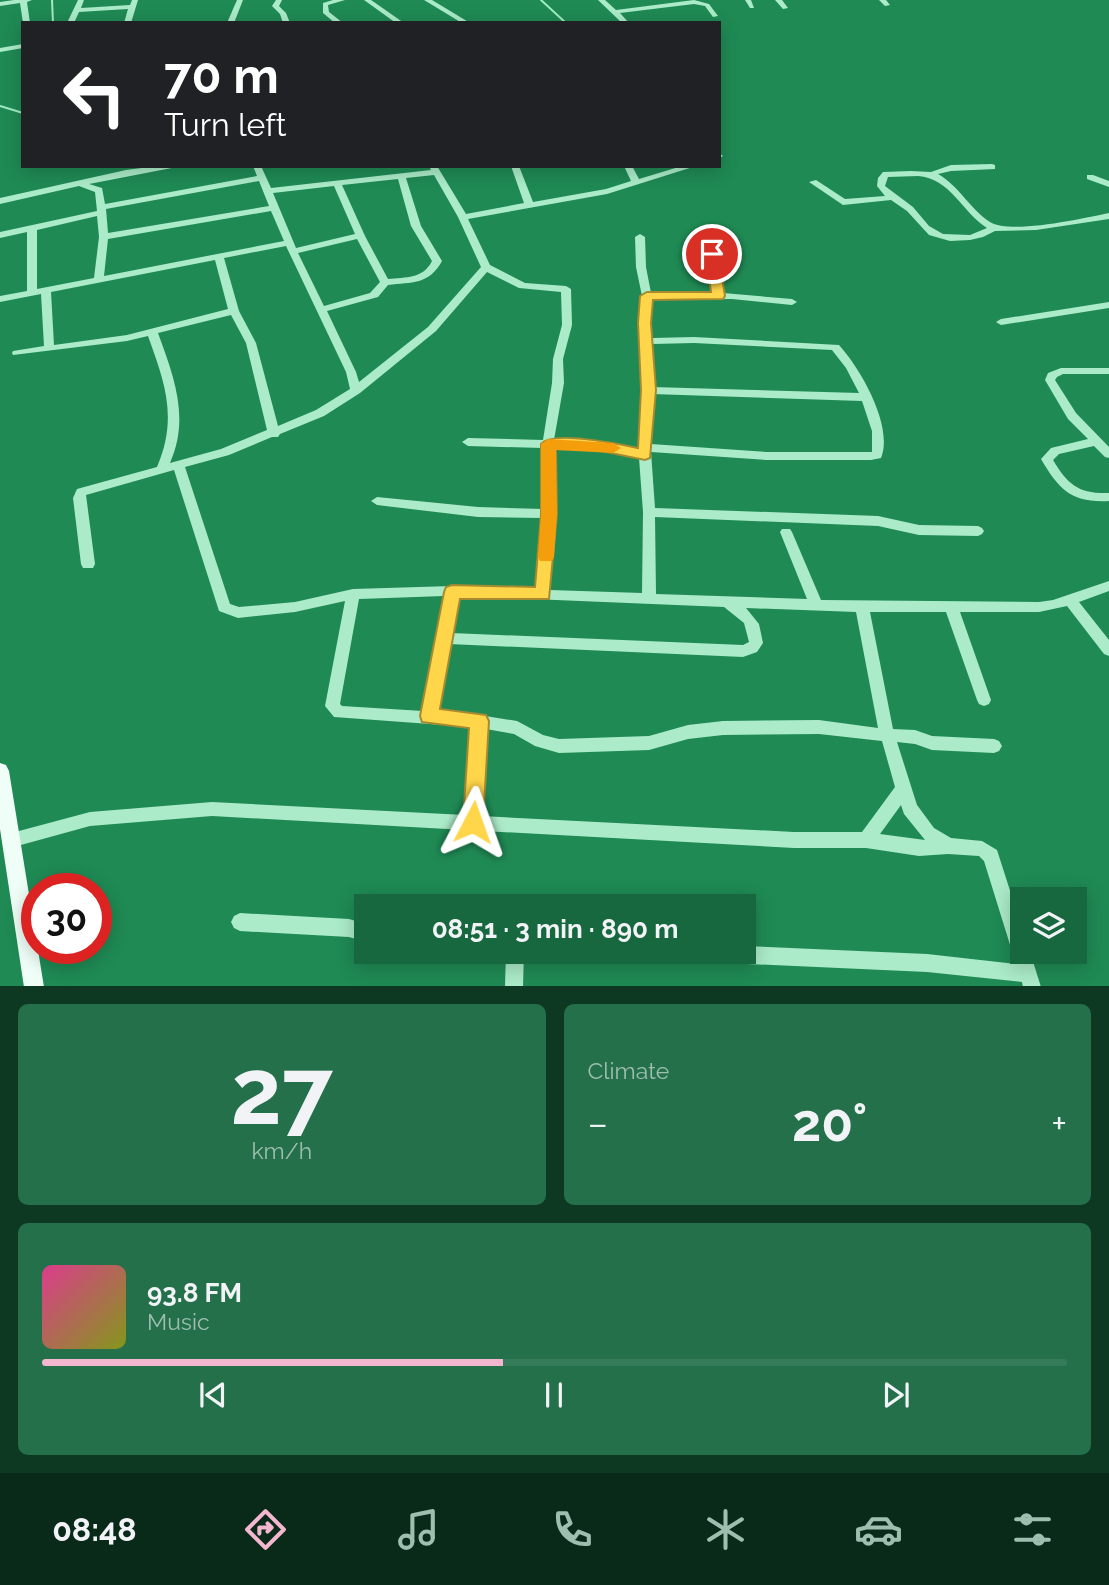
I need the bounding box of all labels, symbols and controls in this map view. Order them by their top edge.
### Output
text: 70 m [164,47,279,104]
icon: left [49,49,140,140]
text: Turn left [164,106,286,143]
pin [682,224,742,284]
icon: arrive [693,235,731,273]
position arrow [436,785,510,859]
speed limit sign: 30 [21,873,112,964]
map controls [1010,887,1087,964]
button: layers [1010,887,1087,964]
text: 08:51 · 3 min · 890 m [432,914,678,944]
text: 27 [231,1038,333,1145]
text: Climate [588,1057,669,1084]
text: 20° [792,1092,867,1153]
text: − [588,1101,608,1146]
text: + [1051,1101,1067,1146]
text: km/h [251,1137,312,1164]
text: 93.8 FM [147,1278,242,1308]
text: Music [147,1308,210,1335]
icon: previous [194,1376,232,1414]
icon: pause [535,1376,573,1414]
icon: next [877,1376,915,1414]
icon: directions [241,1505,290,1554]
icon: music [394,1505,443,1554]
icon: phone [548,1505,597,1554]
icon: climate [701,1505,750,1554]
icon: car [854,1505,903,1554]
icon: filters [1008,1505,1057,1554]
text: 08:48 [52,1511,137,1548]

